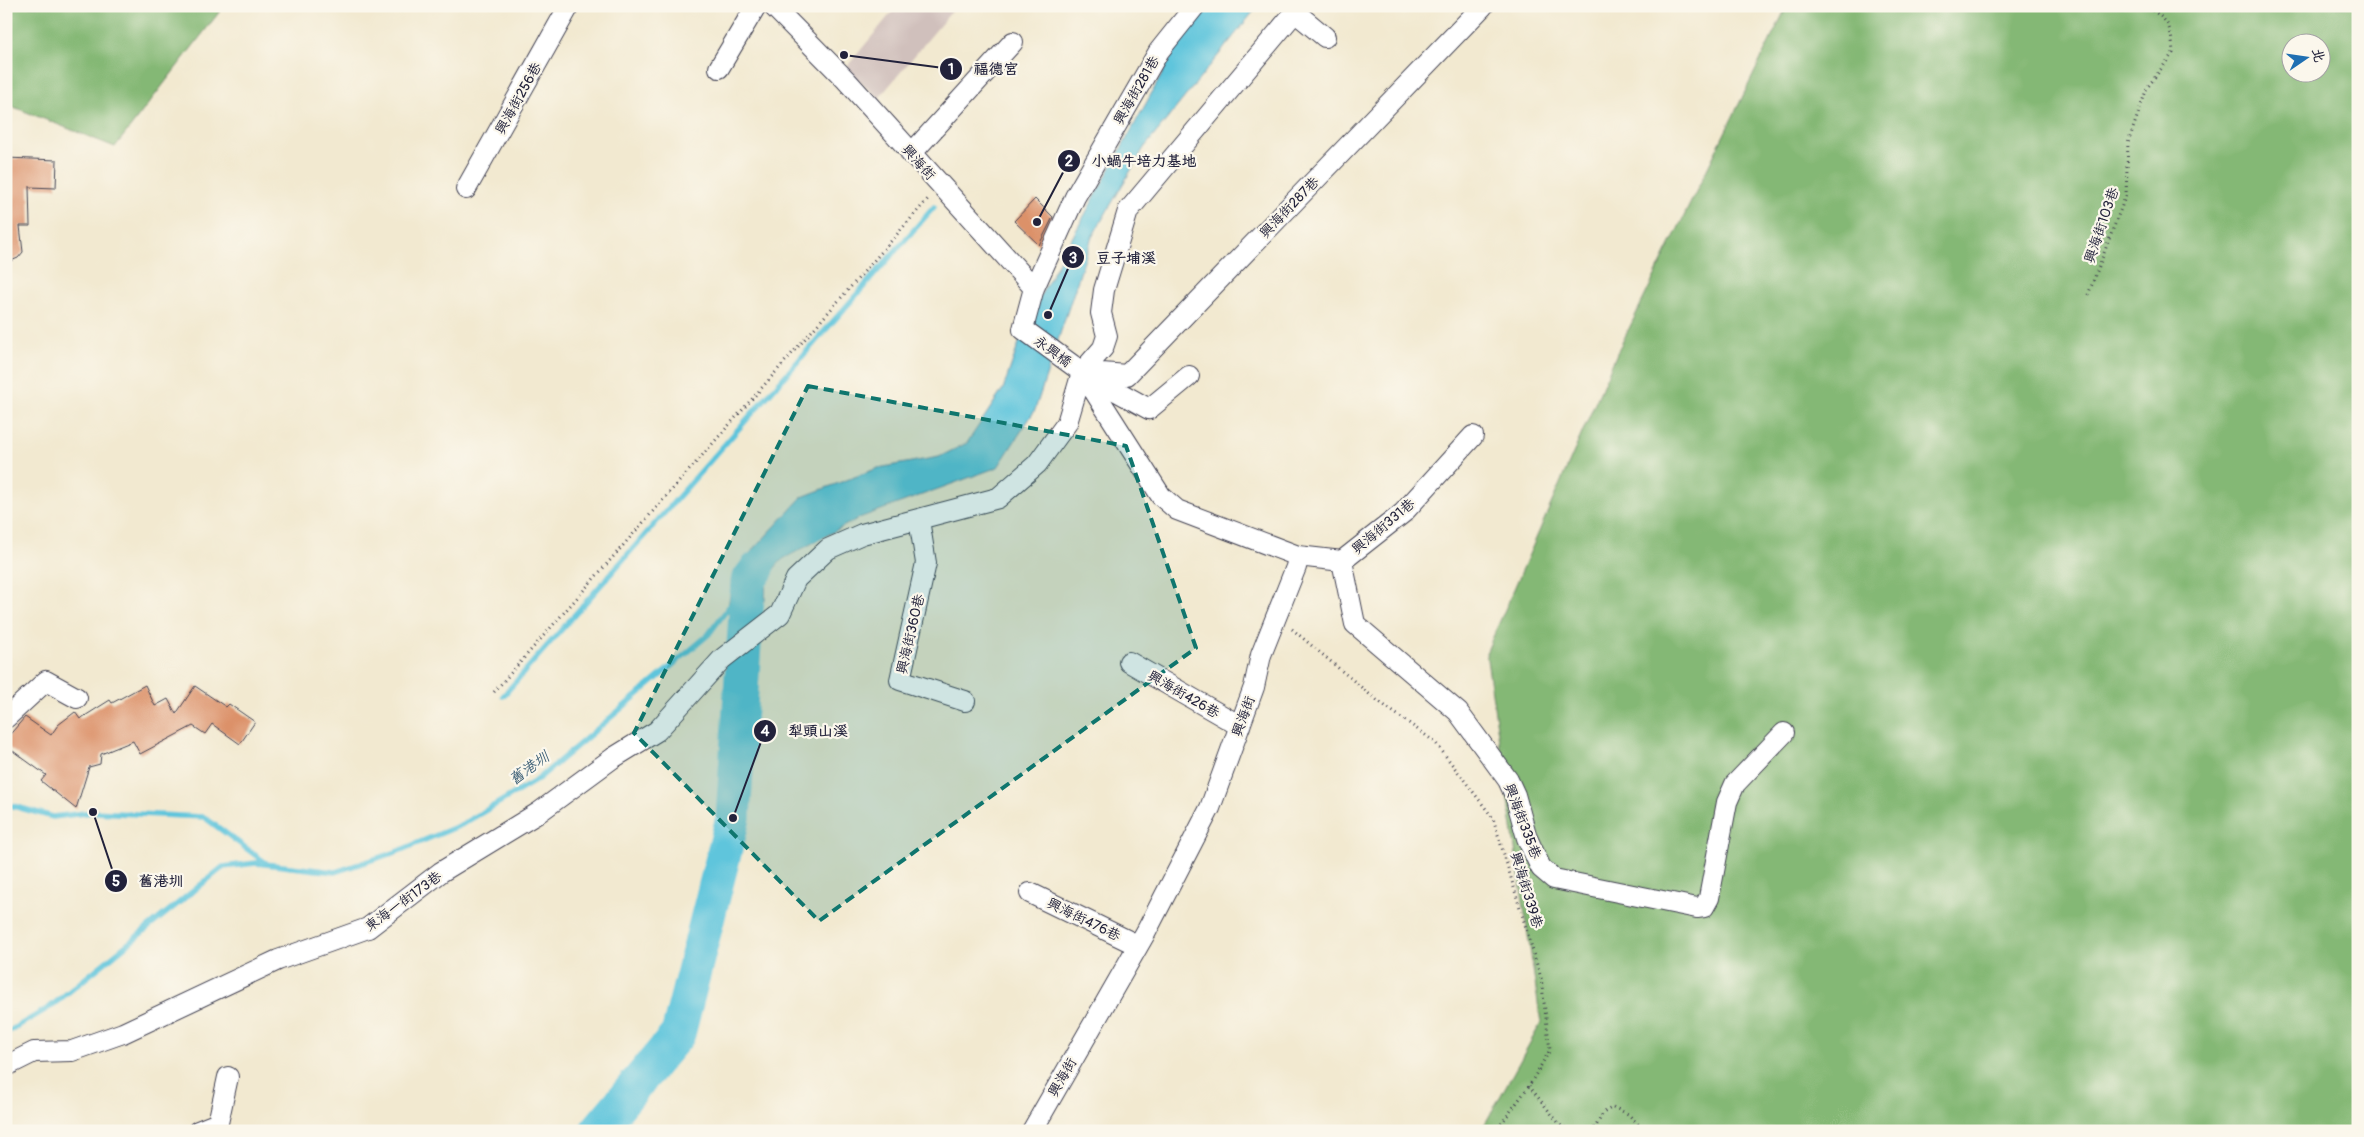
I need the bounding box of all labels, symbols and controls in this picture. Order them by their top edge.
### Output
north arrow [2282,32,2332,82]
text: 北 [2308,46,2328,64]
street label: 興海街281巷 [1110,52,1163,128]
callout: 福德宮 [938,54,1028,84]
street label: 興海街256巷 [492,58,546,137]
text: 1 [948,60,954,79]
text: 福德宮 [973,60,1019,79]
street label: 興海街 [898,141,939,184]
callout: 小蝸牛培力基地 [1056,146,1206,176]
text: 2 [1065,152,1073,171]
text: 小蝸牛培力基地 [1091,152,1197,171]
street label: 興海街287巷 [1256,173,1323,241]
street label: 興海街103巷 [2081,184,2123,265]
callout: 豆子埔溪 [1061,242,1166,272]
text: 3 [1069,249,1077,268]
text: 豆子埔溪 [1096,249,1156,268]
street label: 永興橋 [1031,332,1075,371]
street label: 興海街331巷 [1348,494,1419,558]
street label: 興海街360巷 [893,592,928,676]
street label: 興海街426巷 [1145,667,1224,722]
street label: 興海街 [1228,694,1259,739]
callout: 犁頭山溪 [753,716,858,746]
text: 4 [761,722,770,741]
text: 犁頭山溪 [788,722,848,741]
water label: 舊港圳 [506,746,555,789]
street label: 興海街335巷 [1500,781,1545,862]
street label: 興海街339巷 [1507,850,1546,931]
callout: 舊港圳 [103,866,193,896]
street label: 東海一街173巷 [362,867,446,935]
text: 5 [112,872,120,891]
text: 舊港圳 [138,872,184,891]
street label: 興海街476巷 [1044,894,1124,945]
street label: 興海街 [1045,1055,1080,1100]

